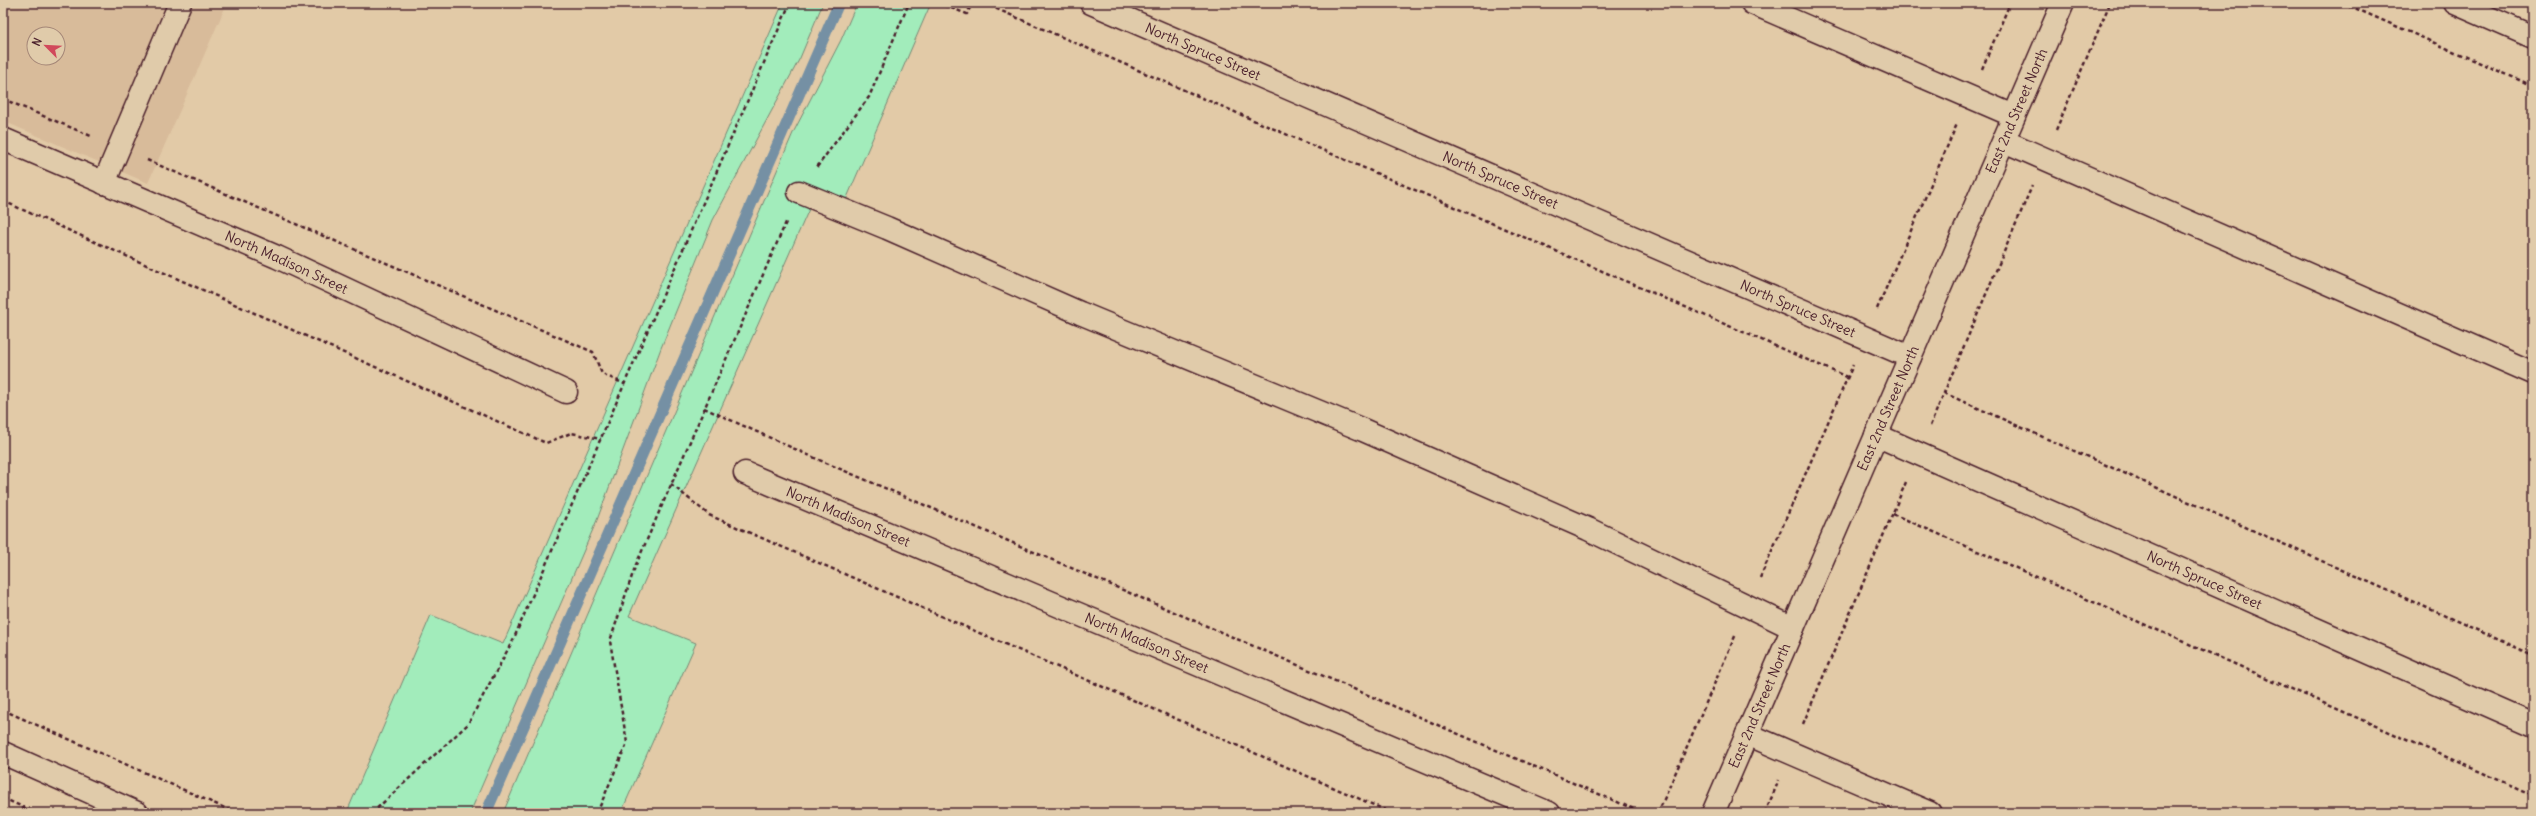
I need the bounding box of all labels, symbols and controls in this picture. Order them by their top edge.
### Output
street label: North Spruce Street [1142,19,1264,84]
north arrow [26,26,66,66]
text: N [29,36,45,48]
street label: East 2nd Street North [1982,45,2051,176]
street label: North Spruce Street [1440,147,1561,213]
street label: North Madison Street [222,227,351,298]
street label: North Spruce Street [1737,276,1859,341]
street label: East 2nd Street North [1853,343,1923,473]
street label: North Madison Street [783,482,913,551]
street label: North Spruce Street [2144,547,2265,613]
street label: North Madison Street [1082,609,1212,677]
street label: East 2nd Street North [1724,640,1794,771]

